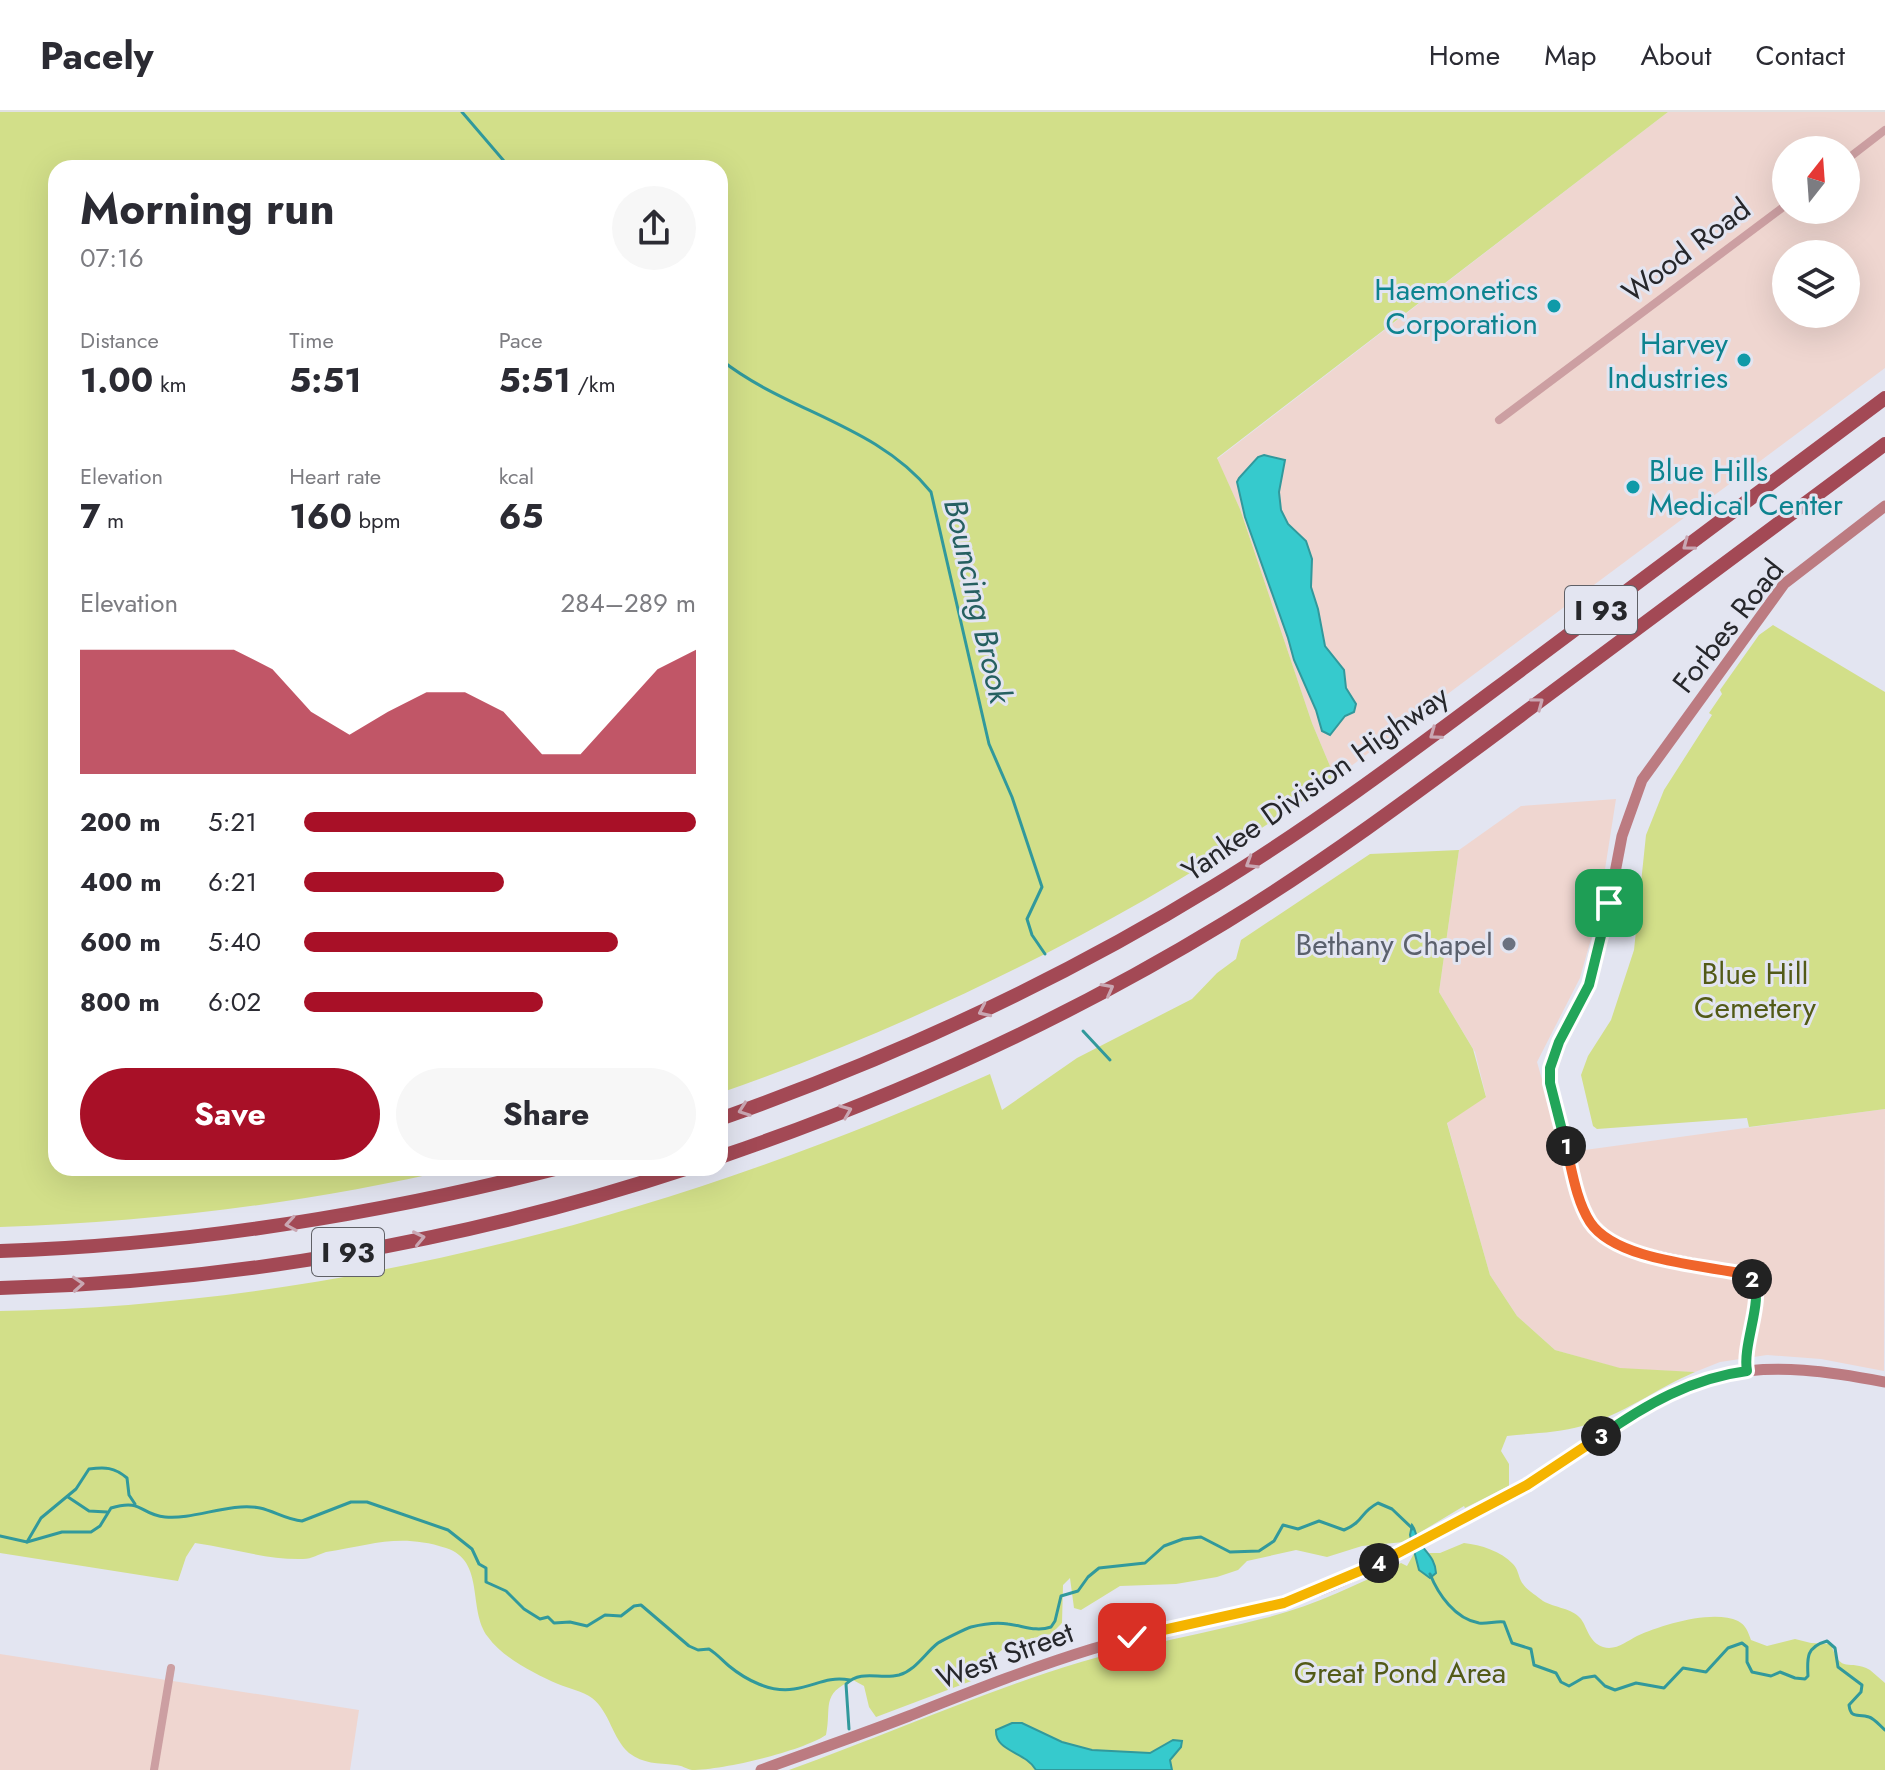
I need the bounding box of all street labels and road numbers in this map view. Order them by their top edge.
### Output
street label: Wood Road [1613,187,1759,313]
street label: Forbes Road [1662,550,1794,702]
road number: I 93 [1565,586,1637,634]
street label: Yankee Division Highway [1173,674,1458,891]
road number: I 93 [312,1228,384,1276]
street label: West Street [931,1610,1080,1700]

